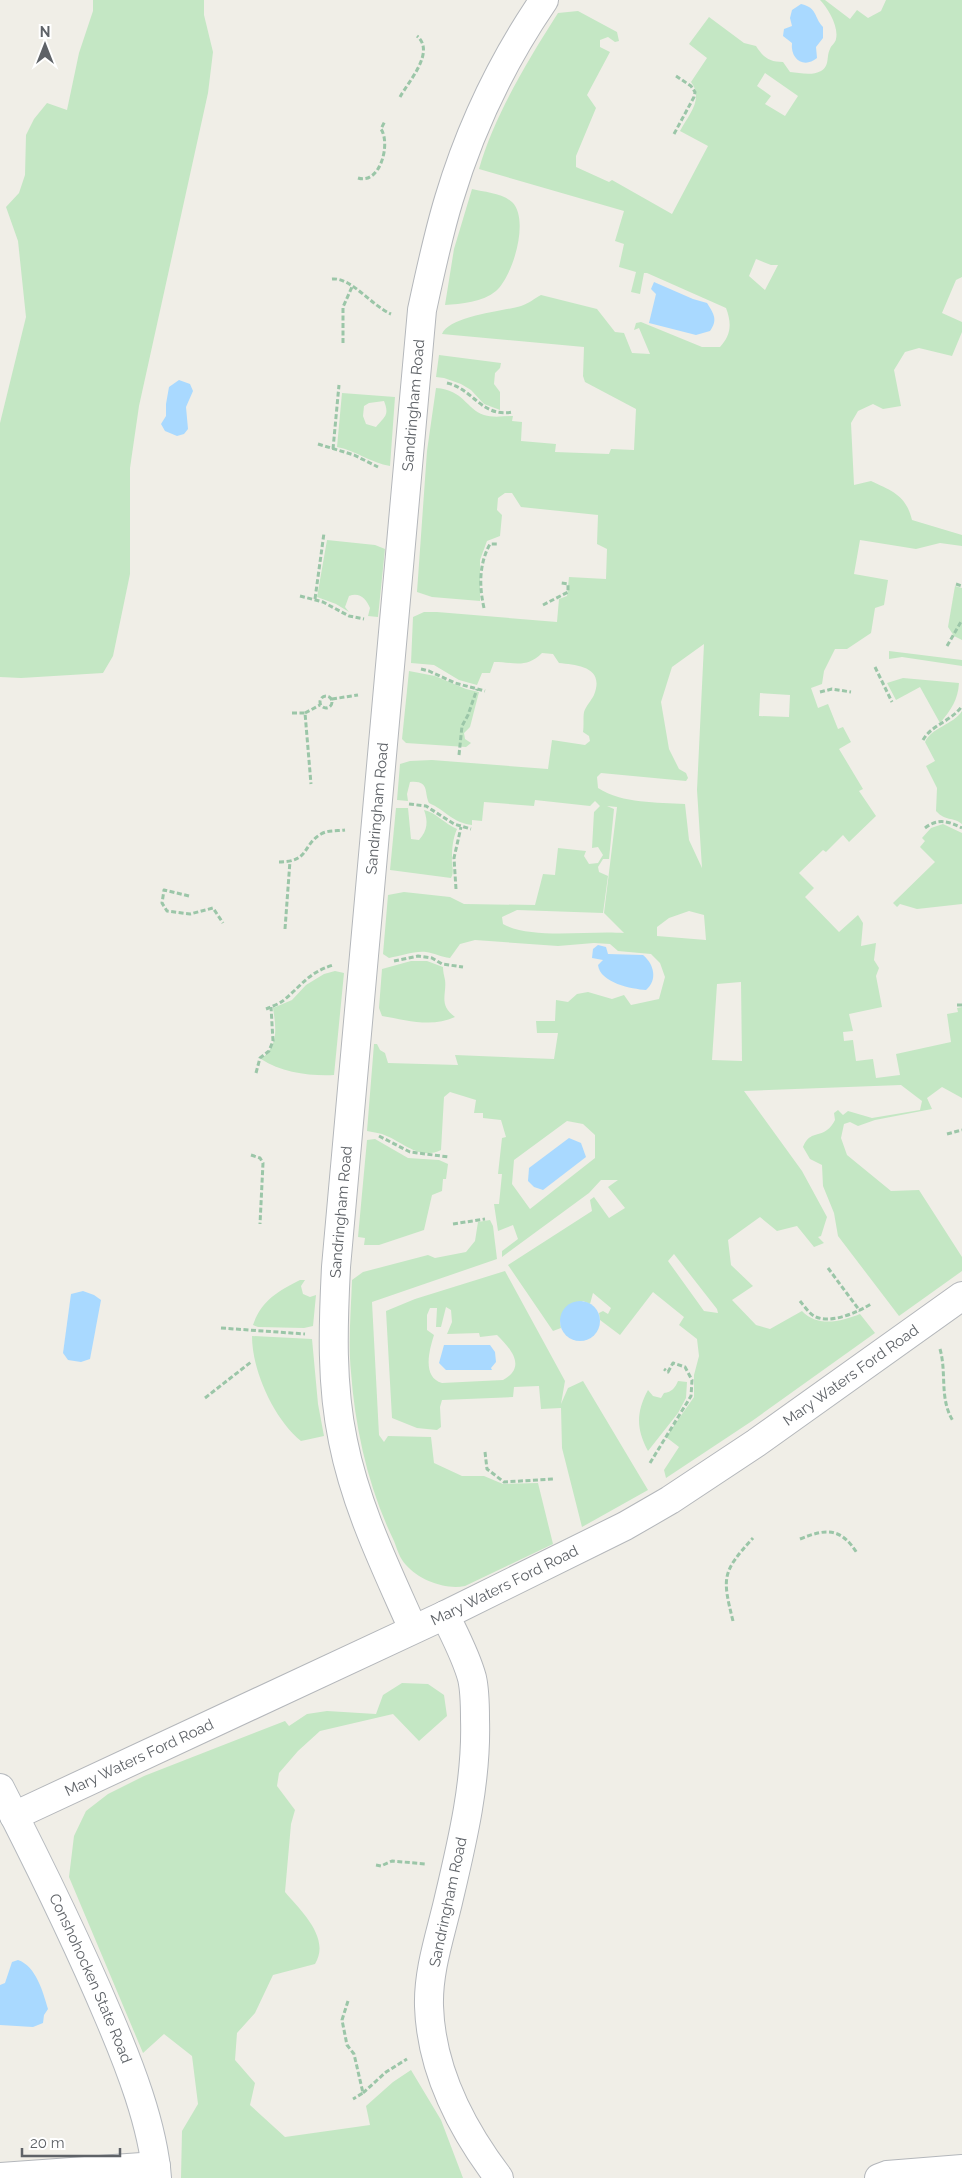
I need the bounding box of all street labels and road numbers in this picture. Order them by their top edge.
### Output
street label: Sandringham Road [399,338,428,472]
street label: Sandringham Road [362,742,392,875]
street label: Sandringham Road [326,1145,356,1278]
street label: Mary Waters Ford Road [780,1321,922,1430]
street label: Mary Waters Ford Road [428,1542,581,1629]
street label: Mary Waters Ford Road [62,1715,216,1800]
street label: Sandringham Road [425,1835,471,1969]
street label: Conshohocken State Road [45,1891,136,2066]

